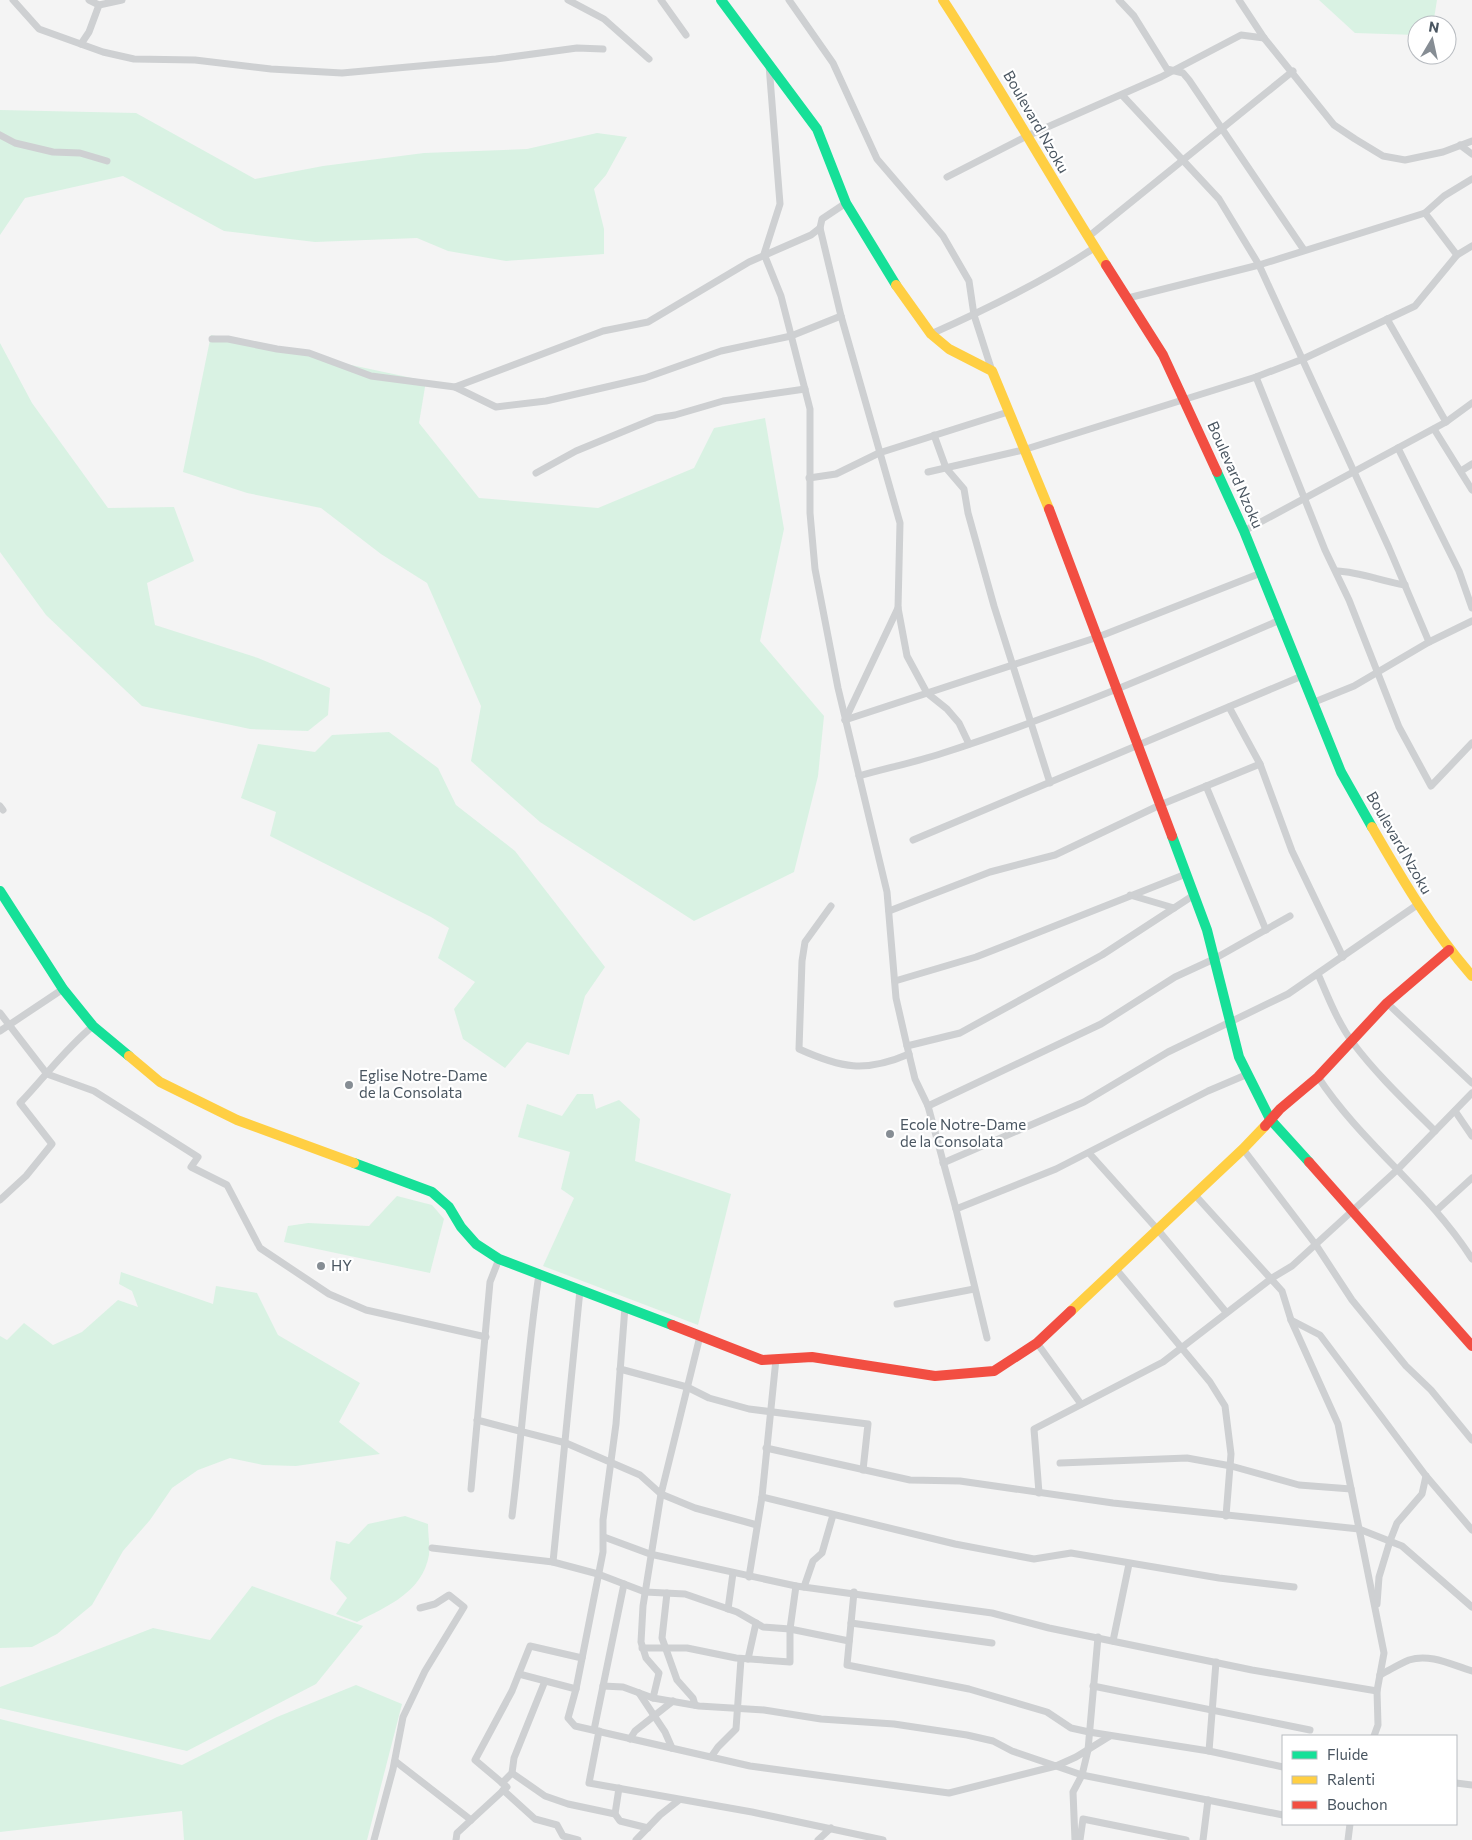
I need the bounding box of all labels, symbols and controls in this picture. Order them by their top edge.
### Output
north arrow [1407,15,1457,65]
text: N [1428,17,1441,36]
street label: Boulevard Nzoku [1000,67,1074,176]
street label: Boulevard Nzoku [1204,418,1268,531]
street label: Boulevard Nzoku [1363,788,1437,897]
place label: Eglise Notre-Dame de la Consolata [359,1066,488,1101]
marker: Eglise Notre-Dame de la Consolata [343,1079,355,1091]
place label: Ecole Notre-Dame de la Consolata [900,1115,1026,1150]
marker: Ecole Notre-Dame de la Consolata [884,1128,896,1140]
place label: HY [331,1256,352,1274]
marker: HY [315,1260,327,1272]
legend [1282,1735,1457,1825]
text: Fluide [1327,1745,1368,1763]
text: Ralenti [1327,1770,1375,1788]
text: Bouchon [1327,1795,1388,1813]

